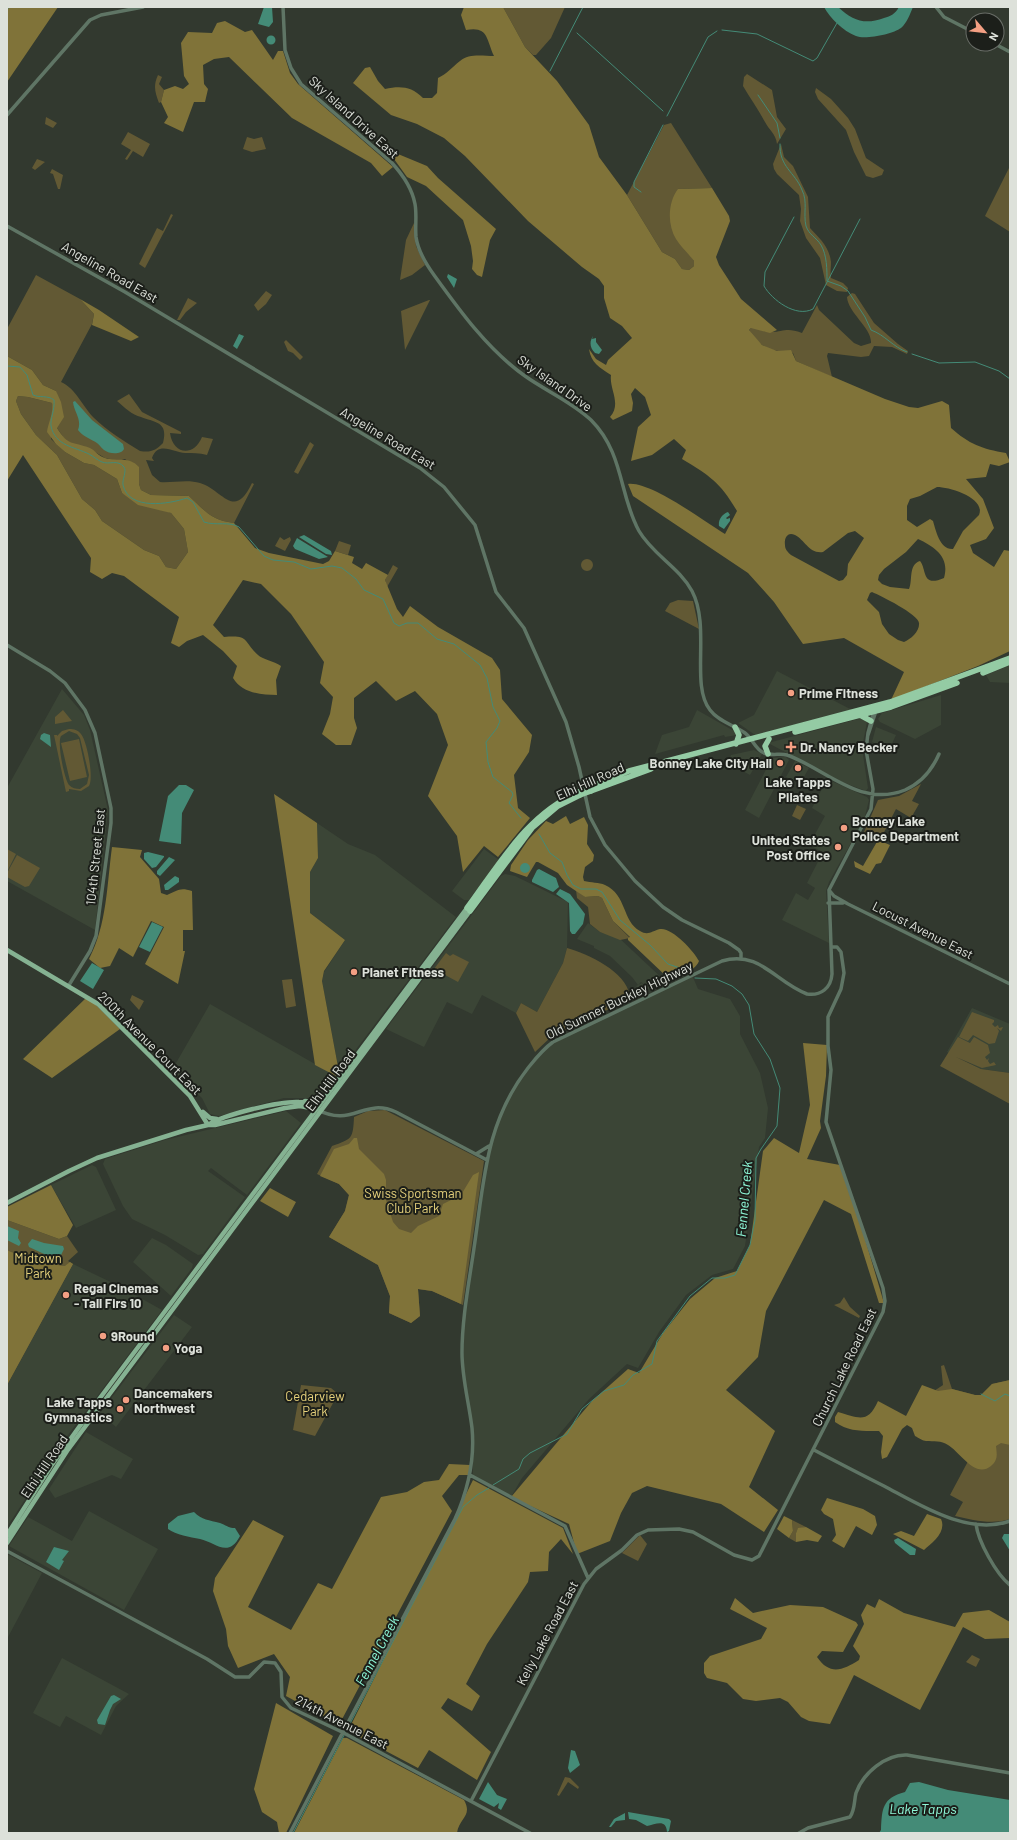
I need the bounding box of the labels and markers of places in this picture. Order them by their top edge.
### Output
place label: Prime Fitness [799,685,879,701]
marker: Prime Fitness [786,688,796,698]
place label: Dr. Nancy Becker [800,739,898,755]
marker: Dr. Nancy Becker [785,741,797,753]
place label: Bonney Lake City Hall [650,755,772,771]
marker: Bonney Lake City Hall [775,758,785,768]
marker: Lake Tapps Pilates [793,763,803,773]
place label: Lake Tapps Pilates [765,774,831,805]
place label: Bonney Lake Police Department [852,813,959,844]
marker: Bonney Lake Police Department [839,823,849,833]
place label: United States Post Office [752,832,830,863]
marker: United States Post Office [833,842,843,852]
place label: Planet Fitness [362,964,444,980]
marker: Planet Fitness [349,967,359,977]
place label: Regal Cinemas - Tall Firs 10 [74,1280,159,1311]
marker: Regal Cinemas - Tall Firs 10 [61,1290,71,1300]
place label: 9Round [111,1328,155,1344]
marker: 9Round [98,1331,108,1341]
place label: Yoga [174,1340,202,1356]
marker: Yoga [161,1343,171,1353]
place label: Dancemakers Northwest [134,1385,213,1416]
place label: Lake Tapps Gymnastics [44,1394,112,1425]
marker: Dancemakers Northwest [121,1395,131,1405]
marker: Lake Tapps Gymnastics [115,1404,125,1414]

